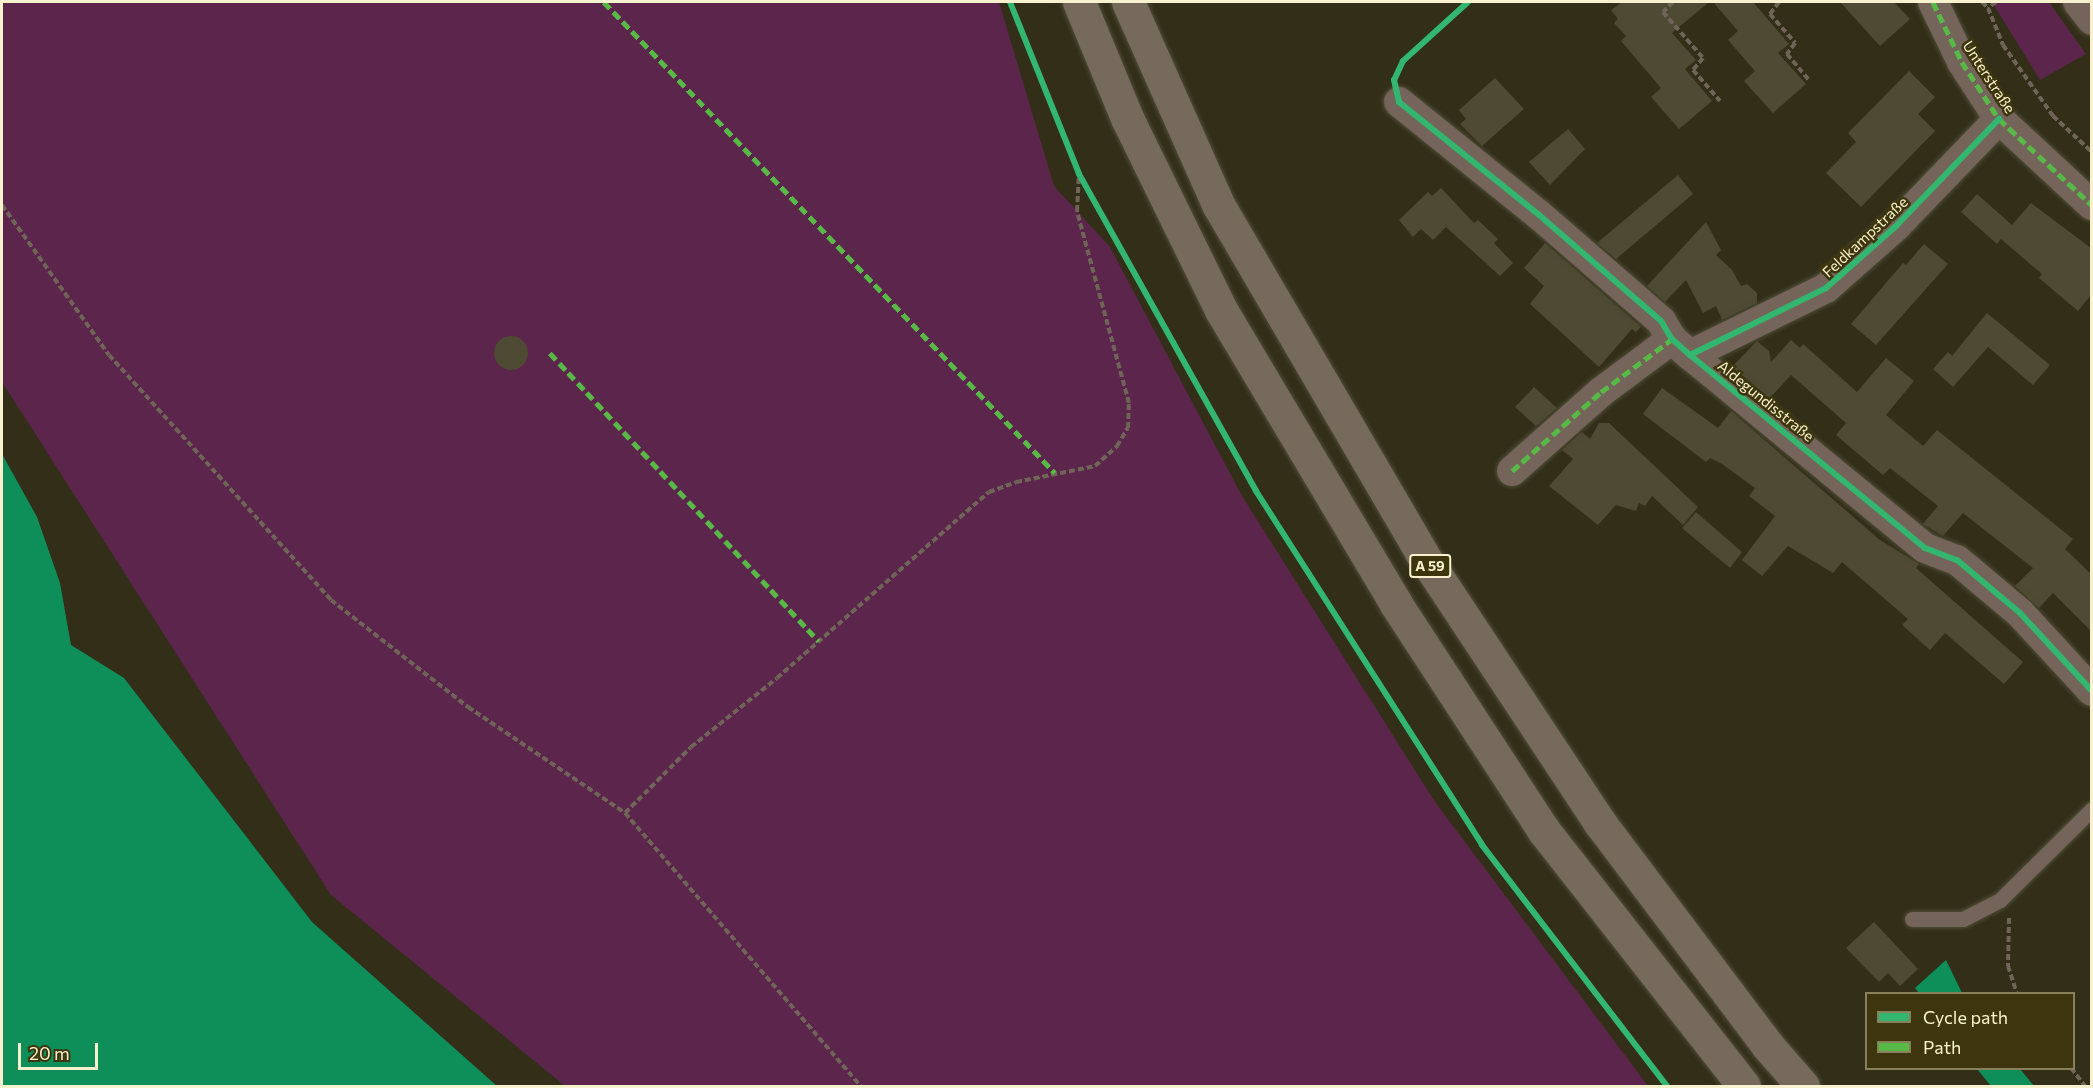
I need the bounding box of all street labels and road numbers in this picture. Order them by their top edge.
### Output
street label: Unterstraße [1959,37,2019,117]
street label: Feldkampstraße [1819,193,1911,281]
street label: Aldegundisstraße [1714,357,1818,445]
road number: A 59 [1409,555,1451,577]

